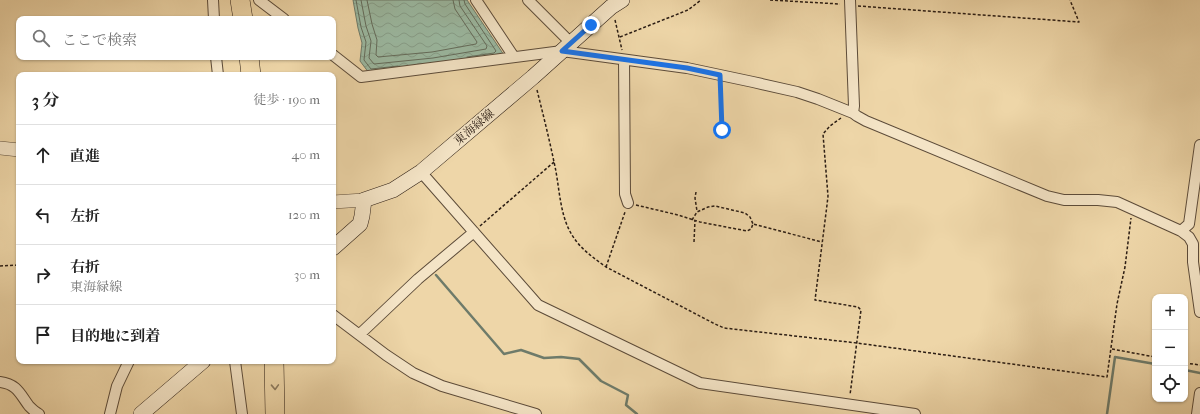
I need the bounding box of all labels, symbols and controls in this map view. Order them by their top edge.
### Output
search box [16,16,336,60]
route end [582,16,600,34]
icon: search [30,27,52,49]
text: ここで検索 [62,31,137,49]
text: 3 分 [32,90,60,110]
text: 徒歩 · 190 m [254,92,320,107]
street label: 東海緑線 [451,106,497,148]
route start [713,121,731,139]
icon: ahead [32,144,54,166]
text: 直進 [70,147,100,165]
text: 40 m [292,147,320,162]
icon: left [32,204,54,226]
text: 左折 [70,207,100,225]
text: 120 m [288,207,320,222]
text: 右折 [70,258,100,276]
icon: right [32,264,54,286]
text: 30 m [294,267,320,282]
text: 東海緑線 [70,279,122,294]
map controls [1152,294,1188,402]
button: + [1152,294,1188,330]
icon: arrive [32,324,54,346]
text: 目的地に到着 [70,327,160,345]
button: − [1152,330,1188,366]
button: locate [1152,366,1188,402]
one-way arrow [270,384,279,390]

